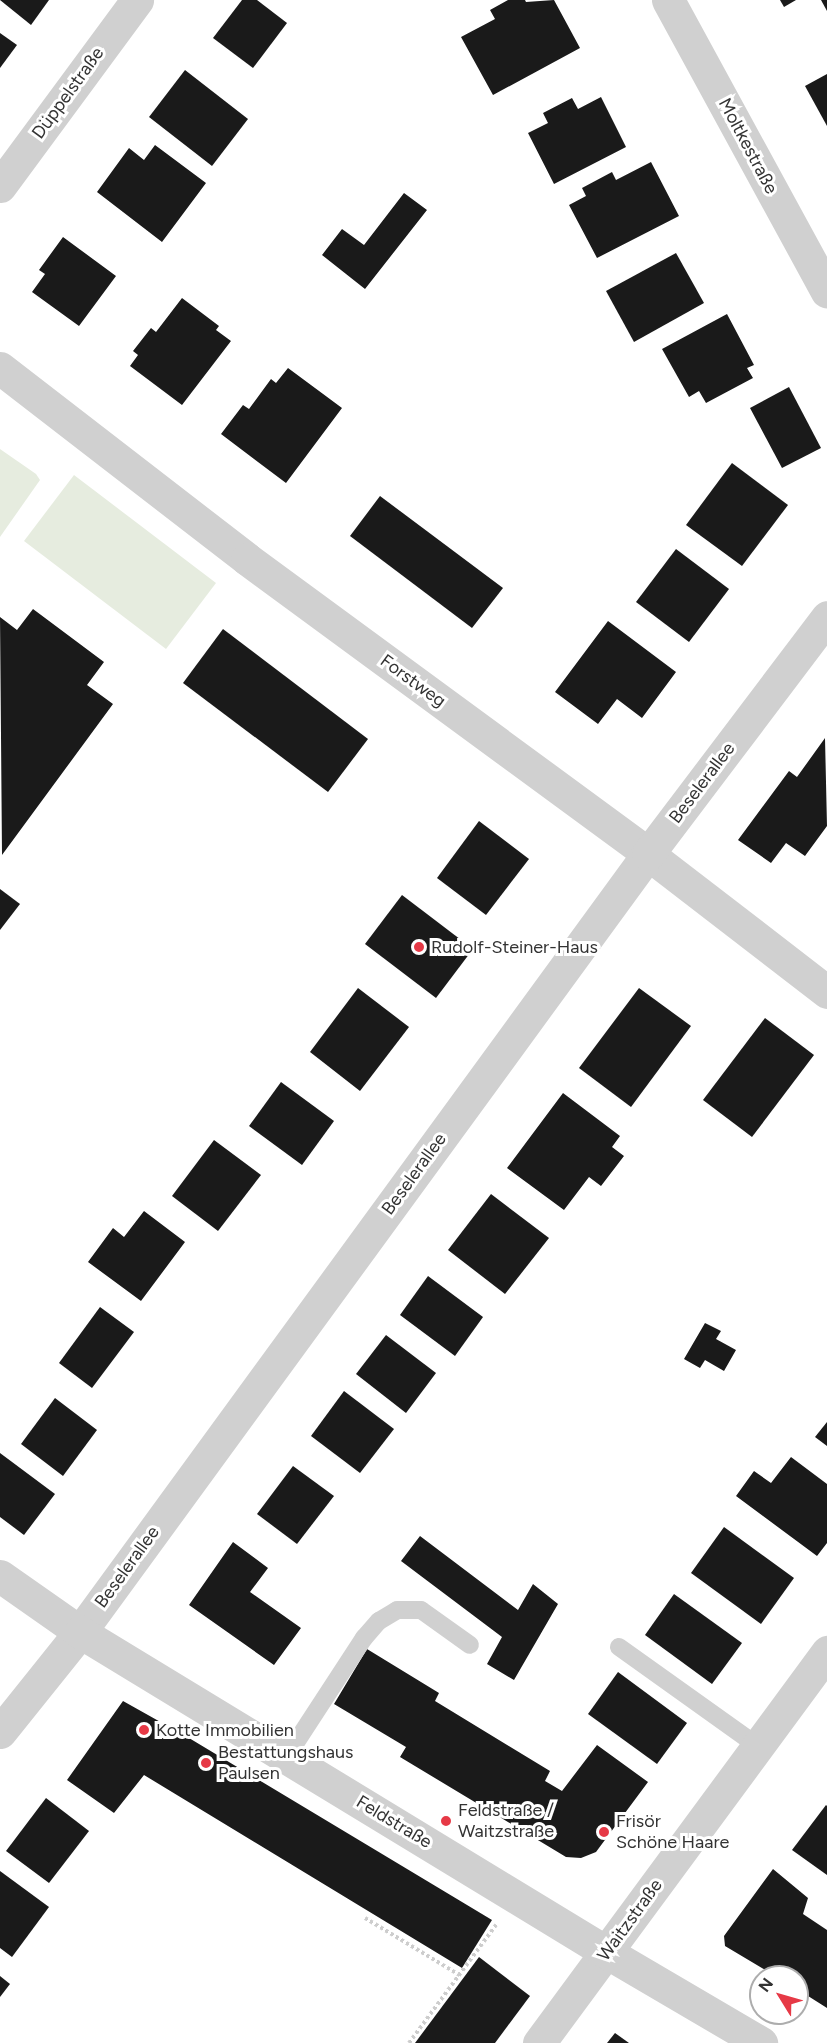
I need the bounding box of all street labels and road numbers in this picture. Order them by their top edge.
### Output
street label: Düppelstraße [28,43,108,143]
street label: Moltkestraße [714,94,782,198]
street label: Forstweg [376,650,450,712]
street label: Beselerallee [665,738,739,828]
street label: Beselerallee [377,1129,451,1219]
street label: Beselerallee [90,1522,164,1612]
street label: Feldstraße [352,1791,436,1853]
street label: Waitzstraße [593,1875,667,1965]

